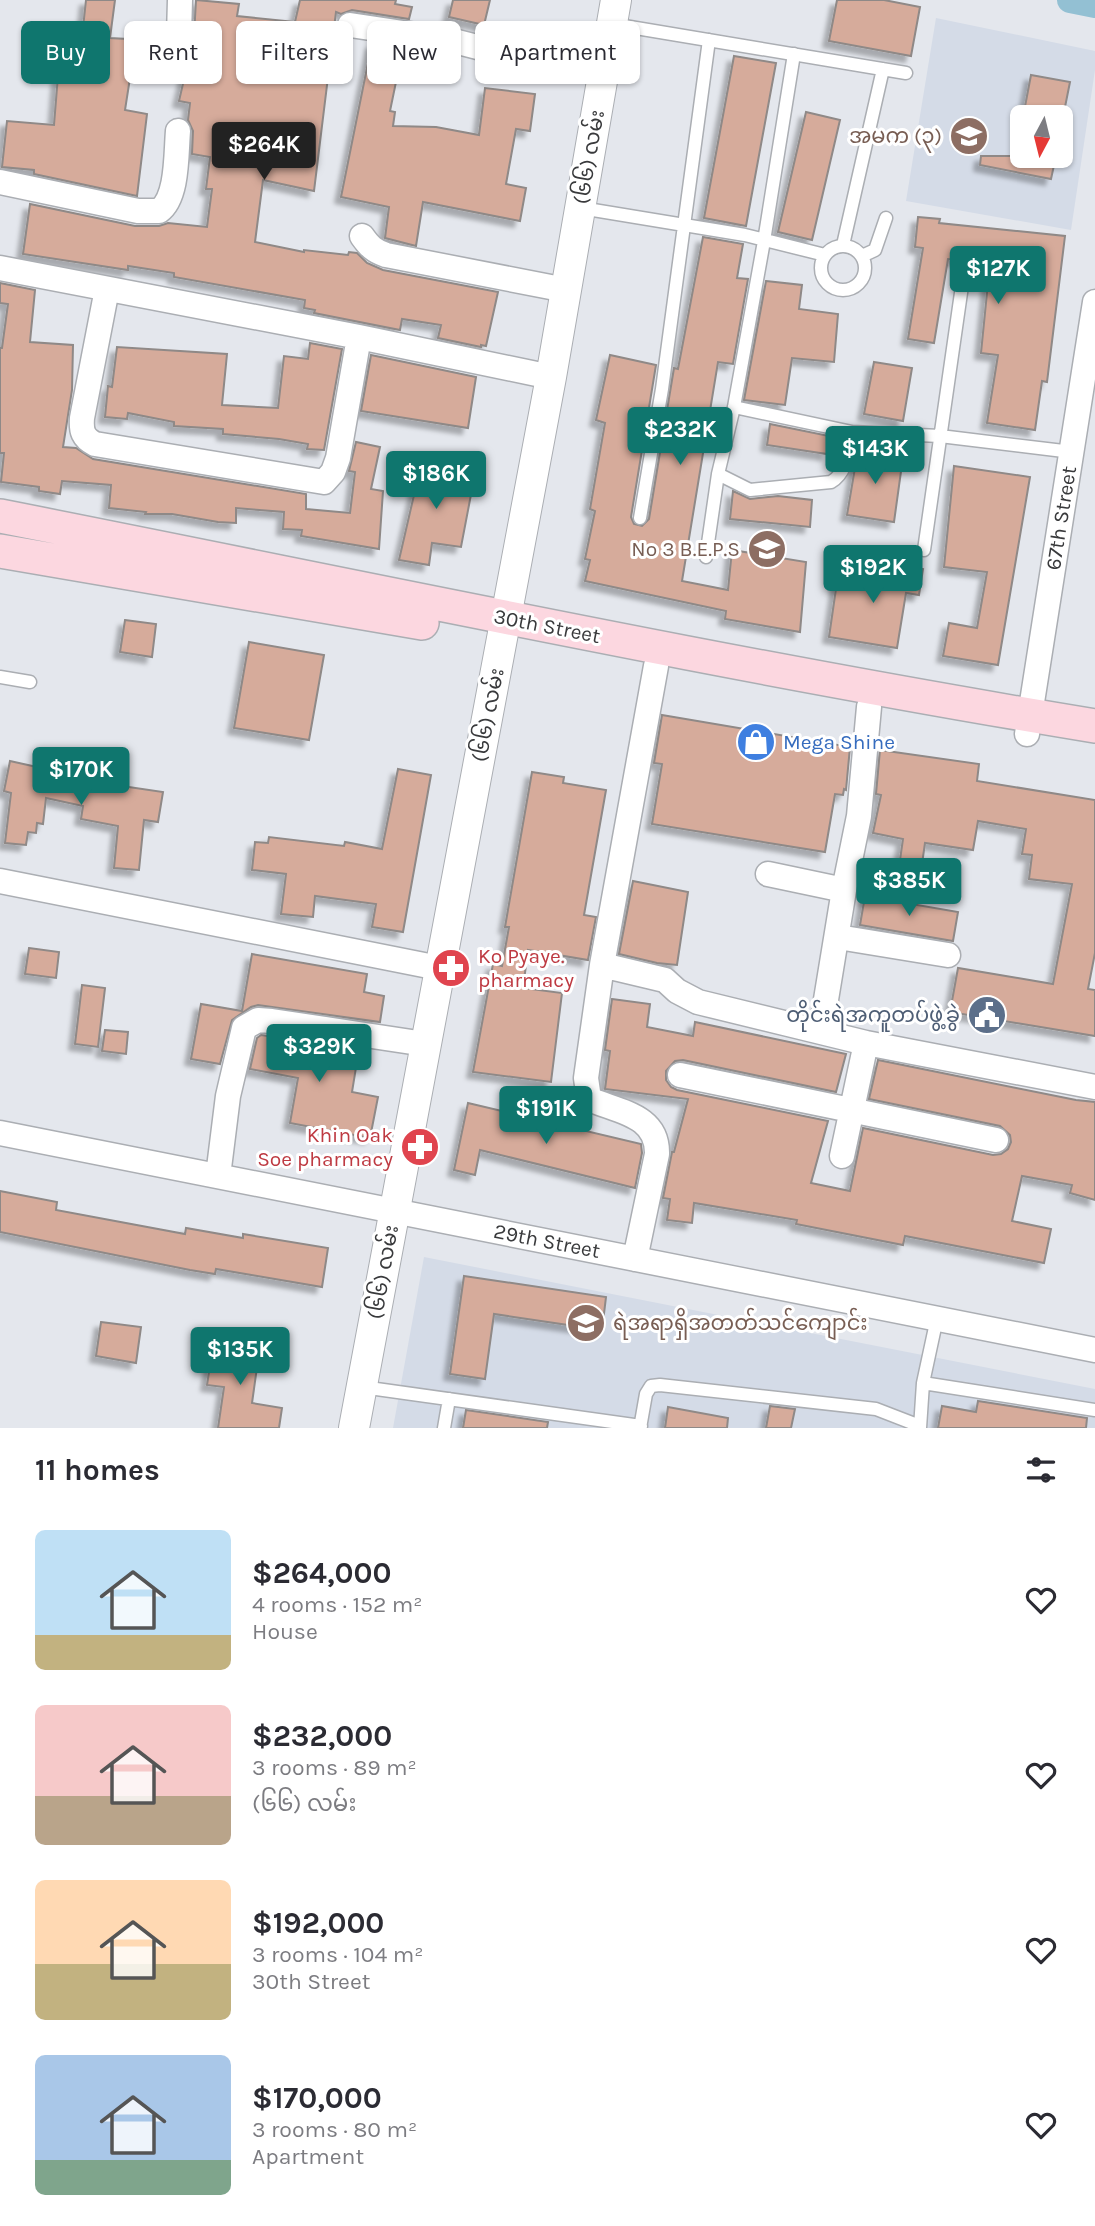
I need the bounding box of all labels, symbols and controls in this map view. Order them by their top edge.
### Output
chip: Buy [21,21,110,84]
chip: Rent [124,21,222,84]
chip: Filters [236,21,353,84]
chip: New [367,21,461,84]
chip: Apartment [475,21,640,84]
north arrow [1010,105,1073,168]
map controls [1010,105,1073,168]
street label: (၆၆) လမ်း [565,107,609,206]
school or university icon: အမက (၃) [948,115,990,157]
pin: $264K [215,122,313,182]
place label: အမက (၃) [849,124,942,153]
text: $264K [228,131,300,158]
pin: $127K [949,246,1047,306]
text: $127K [966,255,1030,282]
pin: $232K [631,407,729,467]
text: $232K [643,416,717,443]
pin: $143K [826,426,924,486]
text: $143K [841,435,909,462]
pin: $186K [387,452,485,511]
text: $186K [402,460,470,487]
street label: 67th Street [1041,464,1081,572]
school or university icon: No 3 B.E.P.S [746,528,788,570]
place label: No 3 B.E.P.S [631,537,740,561]
pin: $192K [824,546,922,605]
text: $192K [839,554,907,581]
street label: 30th Street [492,604,602,648]
street label: (၆၆) လမ်း [463,665,509,764]
shop icon: Mega Shine [735,721,777,763]
place label: Mega Shine [783,730,895,754]
pin: $170K [32,748,130,807]
text: $170K [48,756,114,783]
pin: $385K [860,858,958,918]
text: $385K [872,867,946,894]
place label: Ko Pyaye. pharmacy [478,944,574,992]
pharmacy icon: Ko Pyaye. pharmacy [430,947,472,989]
public building icon: တိုင်းရဲအကူတပ်ဖွဲ့ခွဲ [966,994,1008,1036]
place label: တိုင်းရဲအကူတပ်ဖွဲ့ခွဲ [786,999,960,1032]
pin: $329K [270,1024,368,1084]
text: $329K [282,1033,356,1060]
pin: $191K [497,1086,595,1146]
text: $191K [515,1095,577,1122]
place label: Khin Oak Soe pharmacy [257,1123,393,1171]
pharmacy icon: Khin Oak Soe pharmacy [399,1126,441,1168]
street label: 29th Street [492,1219,602,1263]
street label: (၆၆) လမ်း [359,1222,403,1321]
school or university icon: ရဲအရာရှိအတတ်သင်ကျောင်း [565,1302,607,1344]
place label: ရဲအရာရှိအတတ်သင်ကျောင်း [613,1307,868,1341]
pin: $135K [191,1328,289,1387]
text: $135K [207,1336,273,1363]
icon: filters [1022,1451,1060,1489]
text: 11 homes [35,1452,160,1488]
text: $264,000 [252,1555,391,1591]
icon: home [91,1558,175,1642]
icon: heart [1022,1581,1060,1619]
text: 4 rooms · 152 m² [252,1591,423,1618]
text: House [252,1618,318,1645]
text: $232,000 [252,1718,392,1754]
icon: home [91,1733,175,1817]
text: 3 rooms · 89 m² [252,1754,417,1781]
icon: heart [1022,1756,1060,1794]
text: (၆၆) လမ်း [252,1790,356,1817]
text: $192,000 [252,1905,384,1941]
icon: home [91,1908,175,1992]
icon: heart [1022,1931,1060,1969]
text: 3 rooms · 104 m² [252,1941,423,1968]
text: 30th Street [252,1968,370,1995]
text: $170,000 [252,2080,382,2116]
icon: home [91,2083,175,2167]
icon: heart [1022,2106,1060,2144]
text: 3 rooms · 80 m² [252,2116,417,2143]
text: Apartment [252,2143,364,2170]

